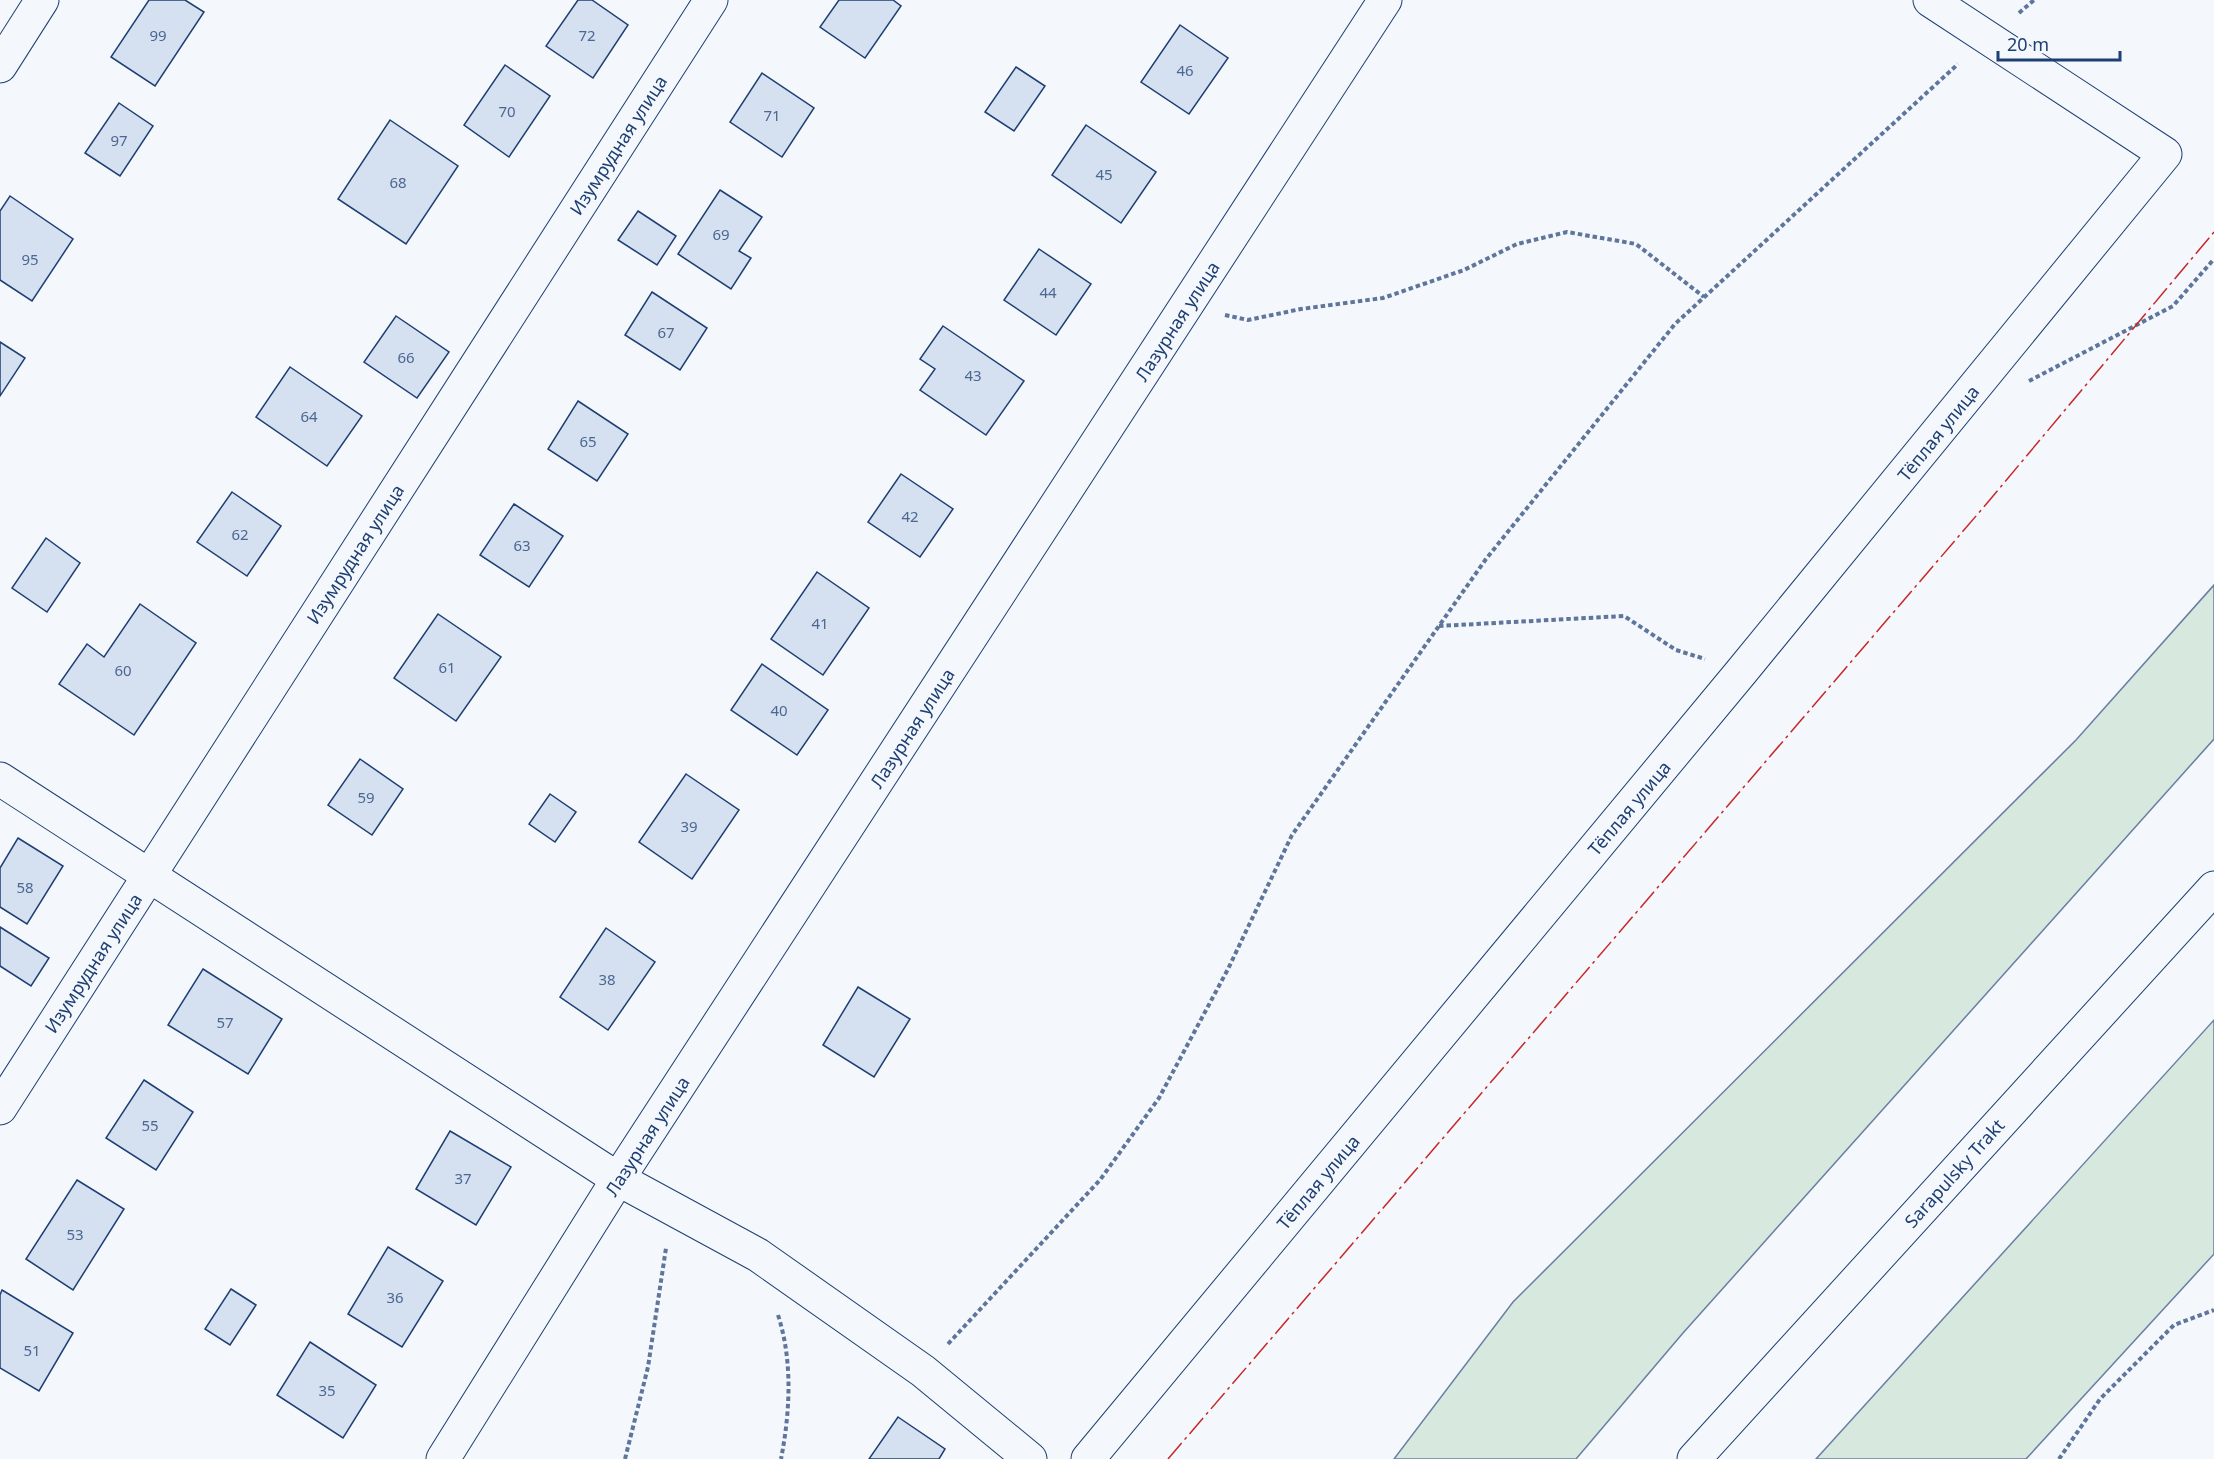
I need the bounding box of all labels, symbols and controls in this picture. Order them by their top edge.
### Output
scale bar [1998,24,2120,62]
house number: 99 [149,25,167,45]
house number: 72 [578,25,596,45]
text: 20 m [2007,32,2049,56]
house number: 46 [1176,60,1194,80]
street label: Изумрудная улица [564,71,672,219]
house number: 70 [498,101,516,121]
house number: 71 [763,105,781,125]
house number: 97 [110,130,128,150]
house number: 45 [1095,164,1113,184]
house number: 68 [389,172,407,192]
house number: 69 [712,224,730,244]
house number: 95 [21,249,39,269]
street label: Лазурная улица [1129,256,1225,386]
house number: 44 [1039,282,1057,302]
house number: 67 [657,322,675,342]
house number: 66 [397,347,415,367]
house number: 43 [964,365,982,385]
street label: Тёплая улица [1892,380,1984,486]
house number: 64 [300,406,318,426]
house number: 65 [579,431,597,451]
street label: Изумрудная улица [301,480,409,628]
house number: 42 [901,506,919,526]
house number: 62 [231,524,249,544]
house number: 63 [513,535,531,555]
house number: 41 [811,613,829,633]
house number: 61 [438,657,456,677]
house number: 60 [114,660,132,680]
street label: Лазурная улица [864,663,960,793]
house number: 40 [770,700,788,720]
street label: Тёплая улица [1582,756,1676,860]
house number: 59 [357,787,375,807]
house number: 39 [680,816,698,836]
house number: 58 [16,877,34,897]
street label: Изумрудная улица [39,889,147,1037]
house number: 38 [598,969,616,989]
house number: 57 [216,1012,234,1032]
street label: Лазурная улица [599,1071,695,1201]
street label: Sarapulsky Trakt [1899,1113,2010,1232]
house number: 55 [141,1115,159,1135]
street label: Тёплая улица [1271,1130,1365,1234]
house number: 37 [454,1168,472,1188]
house number: 53 [66,1224,84,1244]
house number: 36 [386,1287,404,1307]
house number: 51 [23,1340,41,1360]
house number: 35 [318,1380,336,1400]

